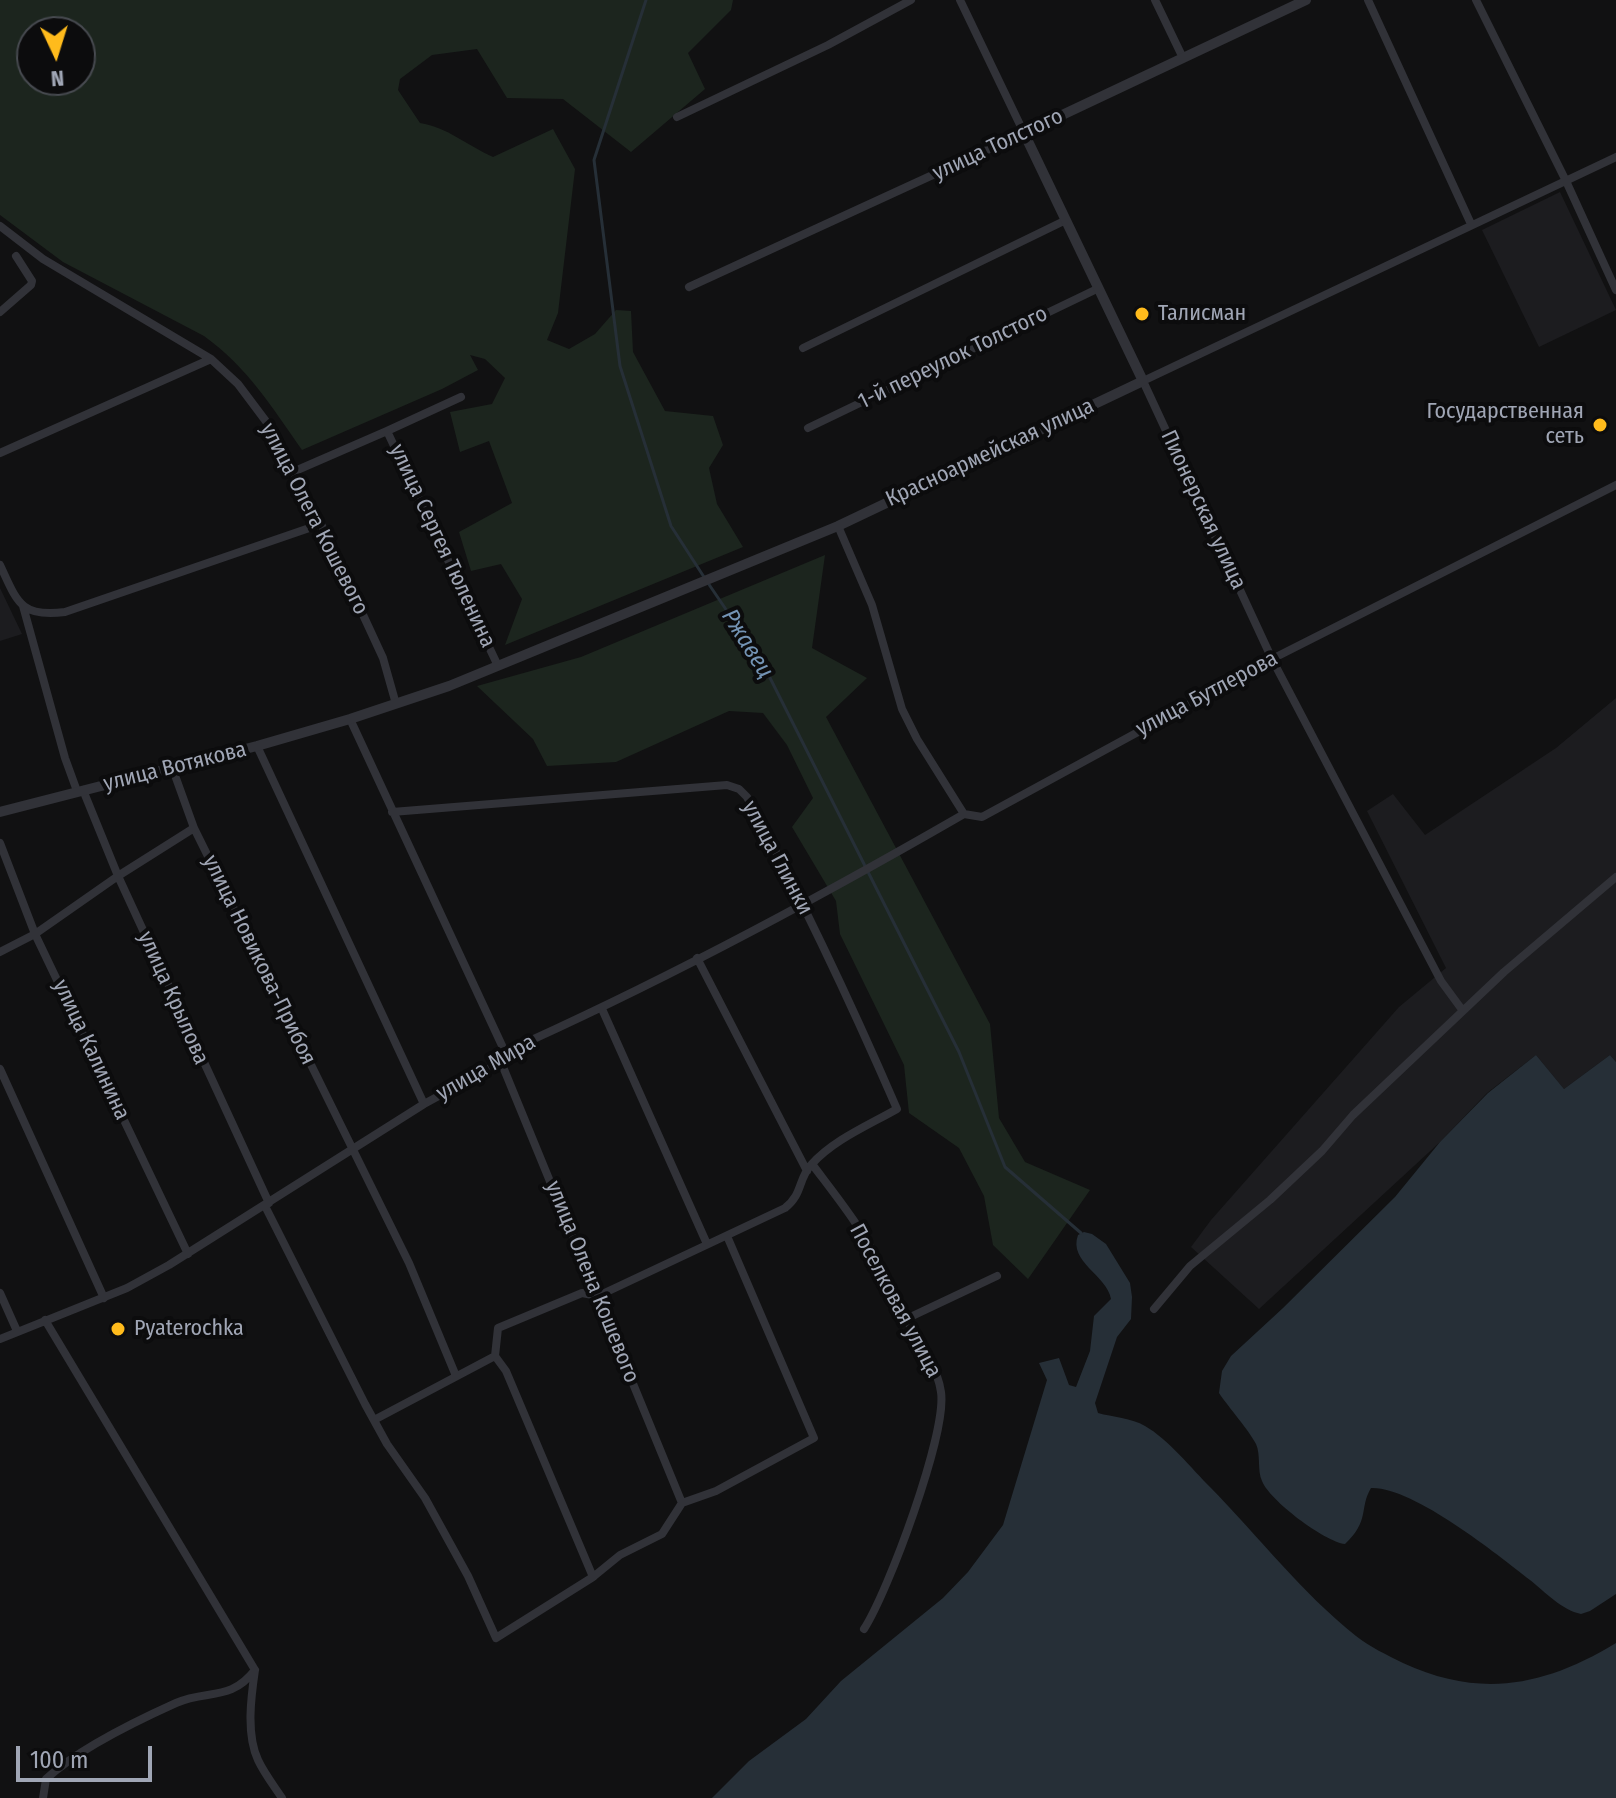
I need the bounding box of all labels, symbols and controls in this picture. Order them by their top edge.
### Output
north arrow [16,16,96,96]
text: N [50,65,65,92]
street label: улица Толстого [929,103,1067,187]
street label: 1-й переулок Толстого [854,301,1052,415]
place label: Талисман [1158,301,1246,327]
marker: Талисман [1133,305,1151,323]
street label: Красноармейская улица [882,393,1098,513]
place label: Государственная сеть [1427,399,1584,450]
marker: Государственная сеть [1591,416,1609,434]
street label: улица Олега Кошевого [254,419,374,619]
street label: Пионерская улица [1155,426,1251,594]
street label: улица Сергея Тюленина [383,440,501,652]
water label: Ржавец [715,604,779,684]
street label: улица Бутлерова [1132,646,1282,742]
street label: улица Вотякова [101,737,249,797]
street label: улица Глинки [736,797,818,919]
street label: улица Новикова-Прибоя [197,851,321,1069]
street label: улица Крылова [132,927,214,1069]
street label: улица Калинина [47,976,135,1124]
street label: улица Мира [432,1029,540,1107]
street label: улица Олена Кошевого [539,1177,645,1387]
street label: Поселковая улица [843,1220,947,1382]
place label: Pyaterochka [134,1316,244,1342]
marker: Pyaterochka [109,1320,127,1338]
scale bar [20,1730,156,1780]
text: 100 m [30,1746,88,1774]

